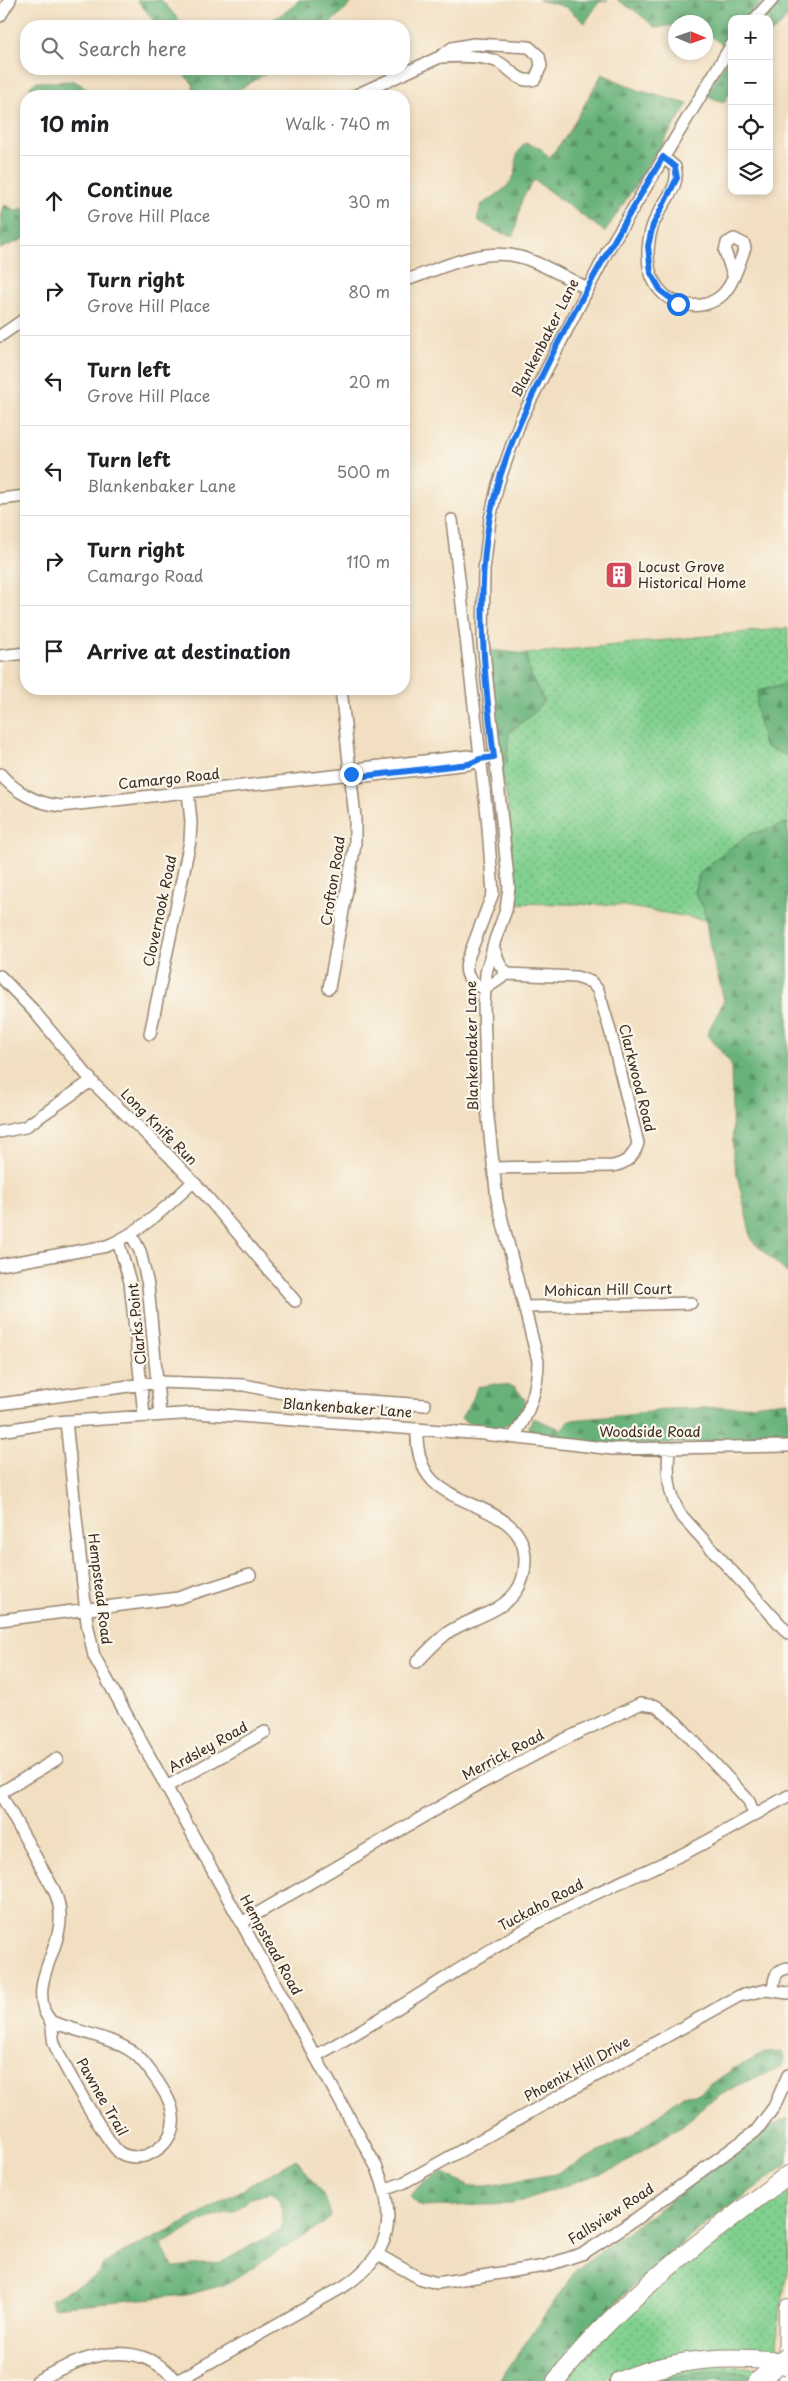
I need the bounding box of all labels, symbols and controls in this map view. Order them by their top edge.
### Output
north arrow [668,15,713,60]
map controls [728,15,773,195]
button: + [728,15,773,60]
search box [20,20,410,75]
icon: search [38,34,66,62]
text: Search here [78,34,187,62]
button: − [728,60,773,105]
button: locate [728,105,773,150]
text: 10 min [40,107,110,139]
text: Walk · 740 m [285,111,390,135]
button: layers [728,150,773,195]
text: Continue [87,175,173,203]
icon: ahead [40,187,68,215]
text: 30 m [348,189,390,213]
text: Grove Hill Place [87,203,210,227]
text: Turn right [87,265,185,293]
street label: Blankenbaker Lane [506,275,584,401]
icon: right [40,277,68,305]
text: 80 m [348,279,390,303]
text: Grove Hill Place [87,293,210,317]
route start [667,293,690,316]
text: Turn left [87,355,171,383]
icon: left [40,367,68,395]
text: 20 m [349,369,390,393]
text: Grove Hill Place [87,383,210,407]
text: Turn left [87,445,171,473]
icon: left [40,457,68,485]
text: 500 m [337,459,390,483]
text: Blankenbaker Lane [87,473,236,497]
text: Turn right [87,535,185,563]
icon: right [40,547,68,575]
text: 110 m [347,549,390,573]
place label: Locust Grove Historical Home [638,556,746,593]
building icon: Locust Grove Historical Home [604,560,634,590]
text: Camargo Road [87,563,204,587]
icon: arrive [40,637,68,665]
text: Arrive at destination [87,637,291,665]
street label: Camargo Road [117,763,221,794]
route end [340,763,363,786]
street label: Crofton Road [315,835,350,927]
street label: Clovernook Road [137,853,182,969]
street label: Blankenbaker Lane [460,981,483,1111]
street label: Clarkwood Road [614,1022,661,1134]
street label: Long Knife Run [116,1083,203,1170]
street label: Mohican Hill Court [544,1278,672,1301]
street label: Clarks Point [122,1282,151,1366]
street label: Blankenbaker Lane [281,1392,413,1423]
street label: Woodside Road [599,1421,701,1442]
street label: Hempstead Road [83,1532,118,1646]
street label: Ardsley Road [164,1716,251,1777]
street label: Merrick Road [458,1724,548,1785]
street label: Tuckaho Road [494,1873,587,1936]
street label: Hempstead Road [235,1891,308,1999]
street label: Phoenix Hill Drive [520,2031,634,2106]
street label: Pawnee Trail [72,2054,133,2140]
street label: Fallsview Road [564,2178,658,2249]

